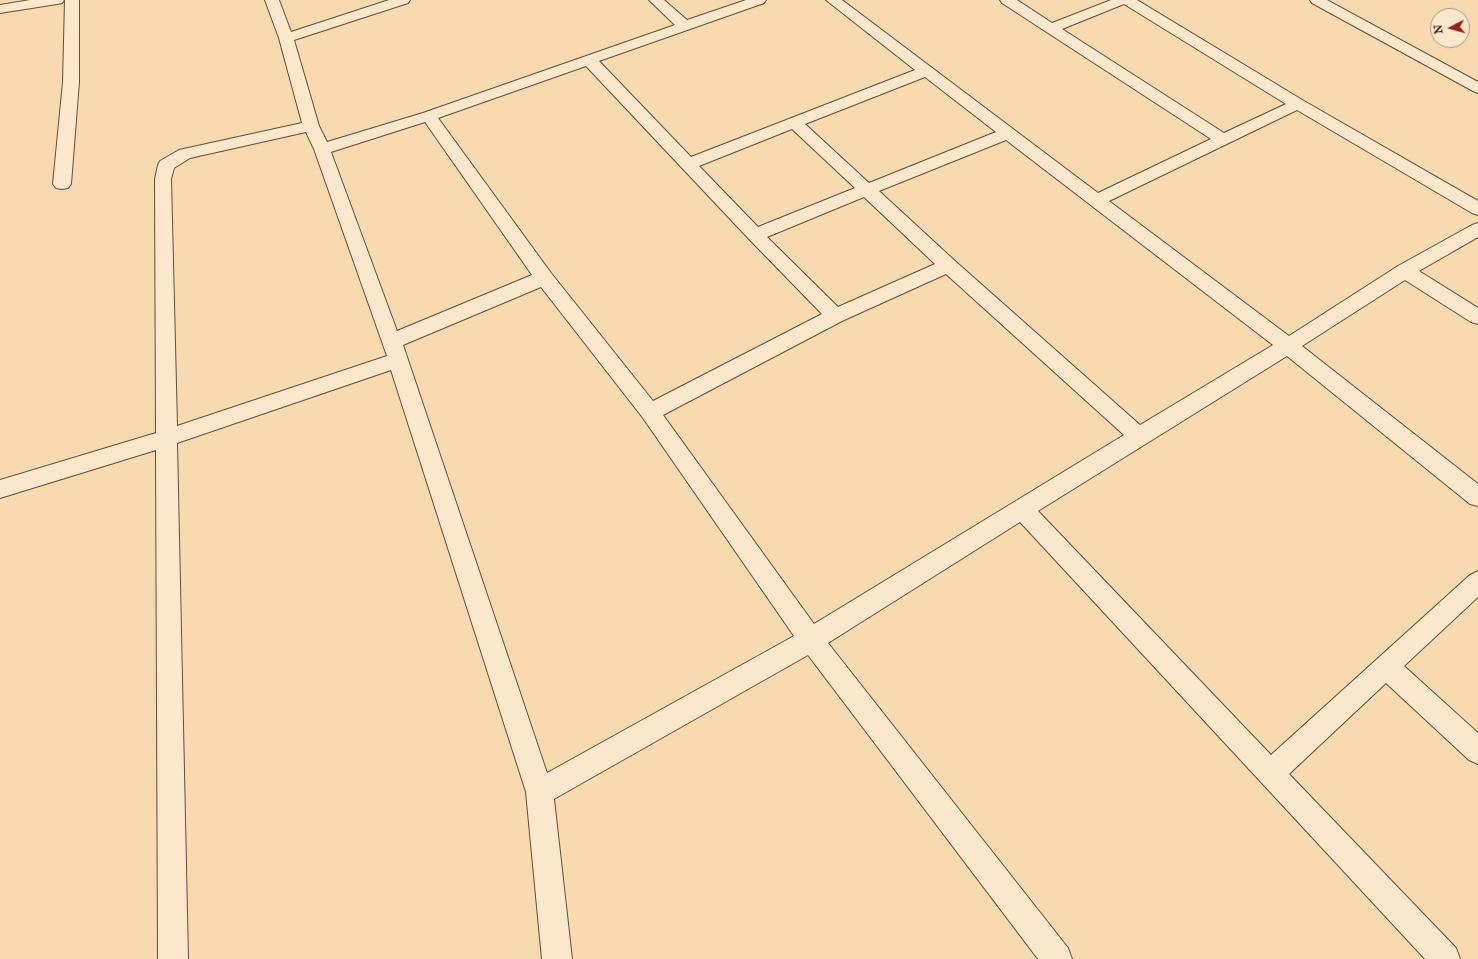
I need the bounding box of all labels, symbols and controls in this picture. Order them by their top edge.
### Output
north arrow [1430,8,1470,48]
text: N [1432,24,1446,35]

